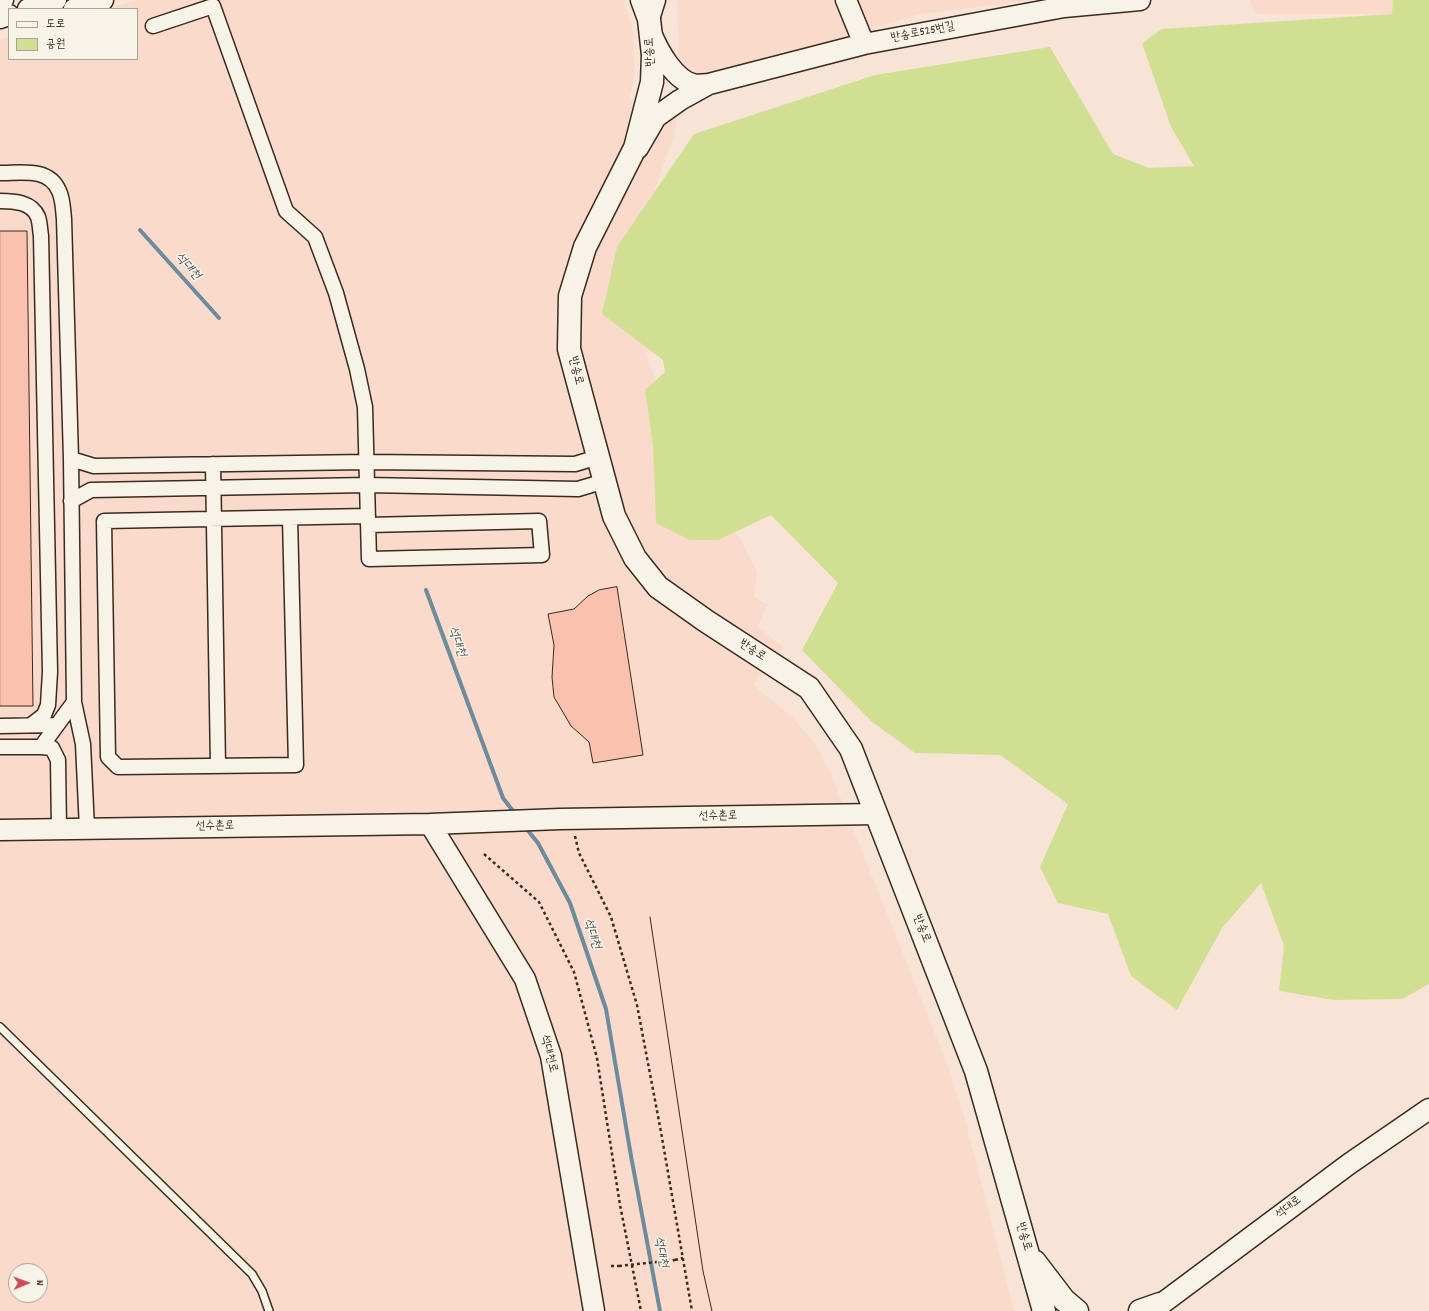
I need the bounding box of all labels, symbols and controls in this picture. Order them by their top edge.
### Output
legend [8,8,138,60]
text: 도로 [46,16,65,33]
street label: 반송로525번길 [890,20,956,46]
text: 공원 [46,36,65,53]
street label: 반송로 [643,37,659,67]
water label: 석대천 [171,250,203,284]
street label: 반송로 [565,355,585,387]
water label: 석대천 [443,625,469,659]
street label: 반송로 [736,637,768,665]
street label: 선수촌로 [699,809,737,825]
street label: 선수촌로 [196,819,234,835]
street label: 반송로 [909,913,933,945]
water label: 석대천 [579,917,603,951]
street label: 석대천로 [536,1034,560,1074]
street label: 석대로 [1273,1194,1305,1222]
street label: 반송로 [1012,1221,1034,1253]
water label: 석대천 [650,1235,670,1269]
north arrow [8,1263,48,1303]
text: N [31,1280,47,1286]

